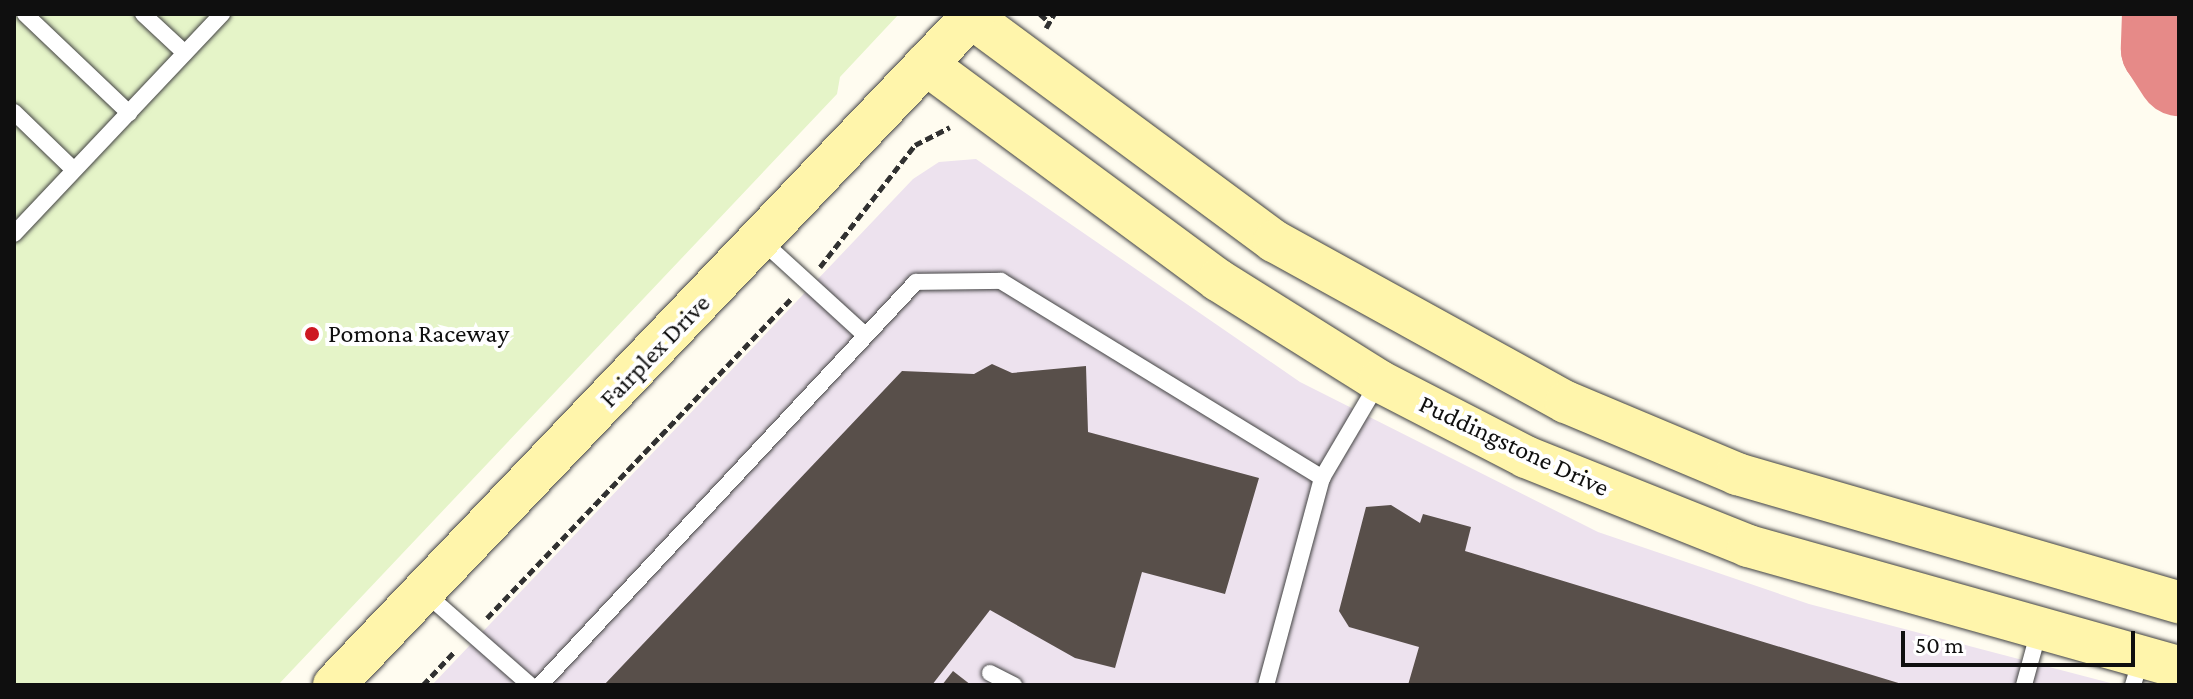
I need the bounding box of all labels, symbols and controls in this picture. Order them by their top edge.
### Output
street label: Fairplex Drive [593,288,717,414]
place label: Pomona Raceway [328,318,509,350]
marker: Pomona Raceway [303,325,321,343]
street label: Puddingstone Drive [1414,388,1614,504]
scale bar [1905,615,2139,665]
text: 50 m [1915,631,1964,658]

